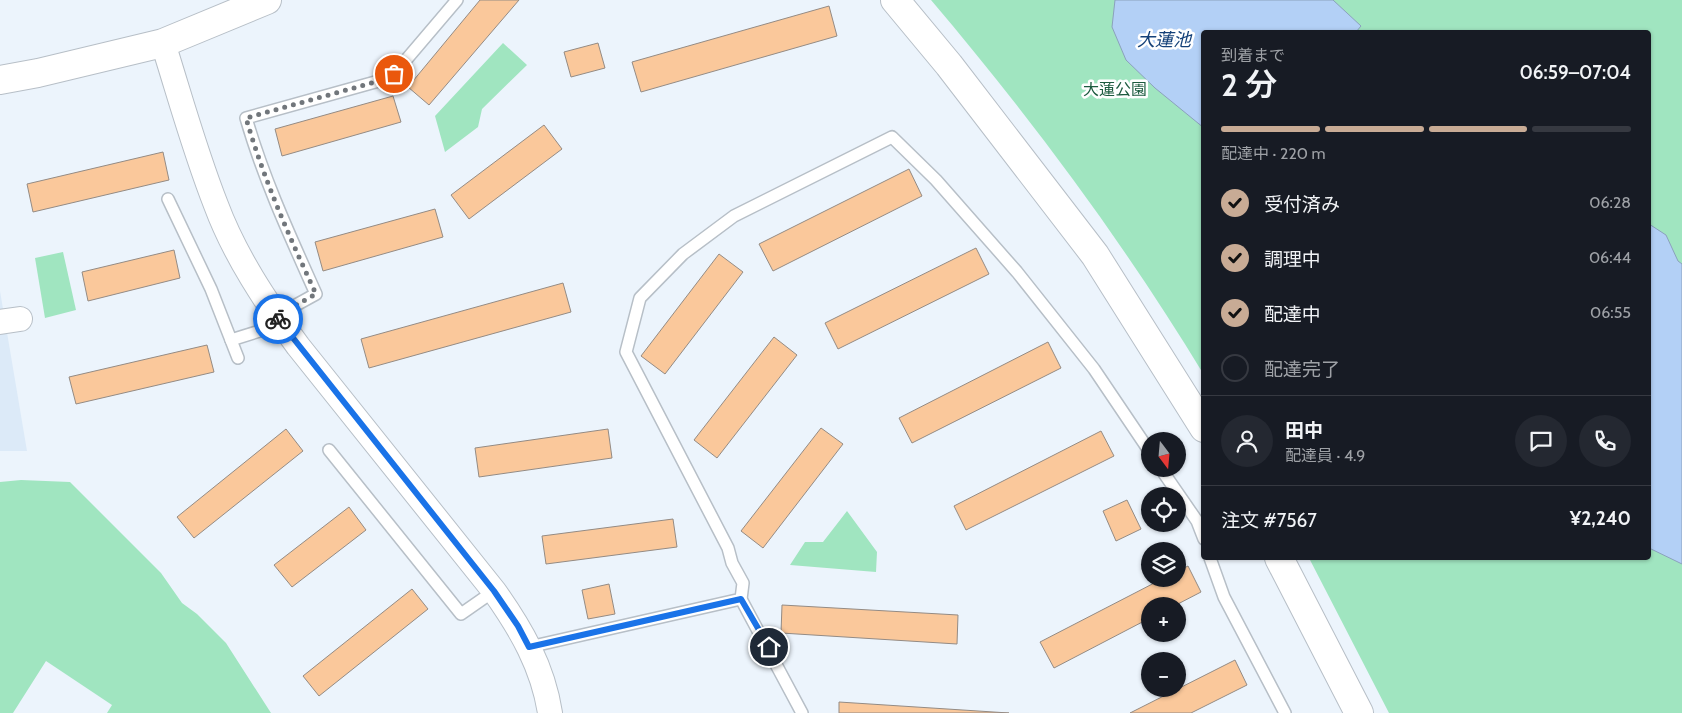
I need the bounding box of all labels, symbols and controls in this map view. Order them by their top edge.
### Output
water label: 大蓮池 [1137,29,1193,51]
text: 到着まで [1221,46,1285,65]
pin [373,53,415,95]
icon: bag [380,60,408,88]
text: 06:59–07:04 [1520,61,1631,84]
text: 2 分 [1221,65,1277,104]
park label: 大蓮公園 [1083,80,1147,99]
text: 配達中 · 220 m [1221,144,1326,163]
icon: check [1221,189,1249,217]
text: 受付済み [1264,193,1340,216]
text: 06:28 [1589,193,1631,212]
icon: check [1221,244,1249,272]
text: 調理中 [1264,248,1321,271]
text: 06:44 [1589,248,1631,267]
courier [253,294,303,344]
icon: check [1221,299,1249,327]
text: 配達中 [1264,303,1321,326]
text: 06:55 [1590,303,1631,322]
icon: bike [264,305,292,333]
text: 配達完了 [1264,358,1340,381]
button: person [1221,415,1273,467]
button: chat [1515,415,1567,467]
button: phone [1579,415,1631,467]
text: 田中 [1285,419,1323,442]
north arrow [1141,432,1186,478]
map controls [1141,432,1186,697]
text: 配達員 · 4.9 [1285,446,1365,465]
button: locate [1141,487,1186,532]
text: ¥2,240 [1570,507,1631,530]
text: 注文 #7567 [1221,509,1317,532]
button: layers [1141,542,1186,587]
button: + [1141,597,1186,642]
pin [748,626,790,668]
icon: home [755,633,783,661]
button: − [1141,652,1186,697]

